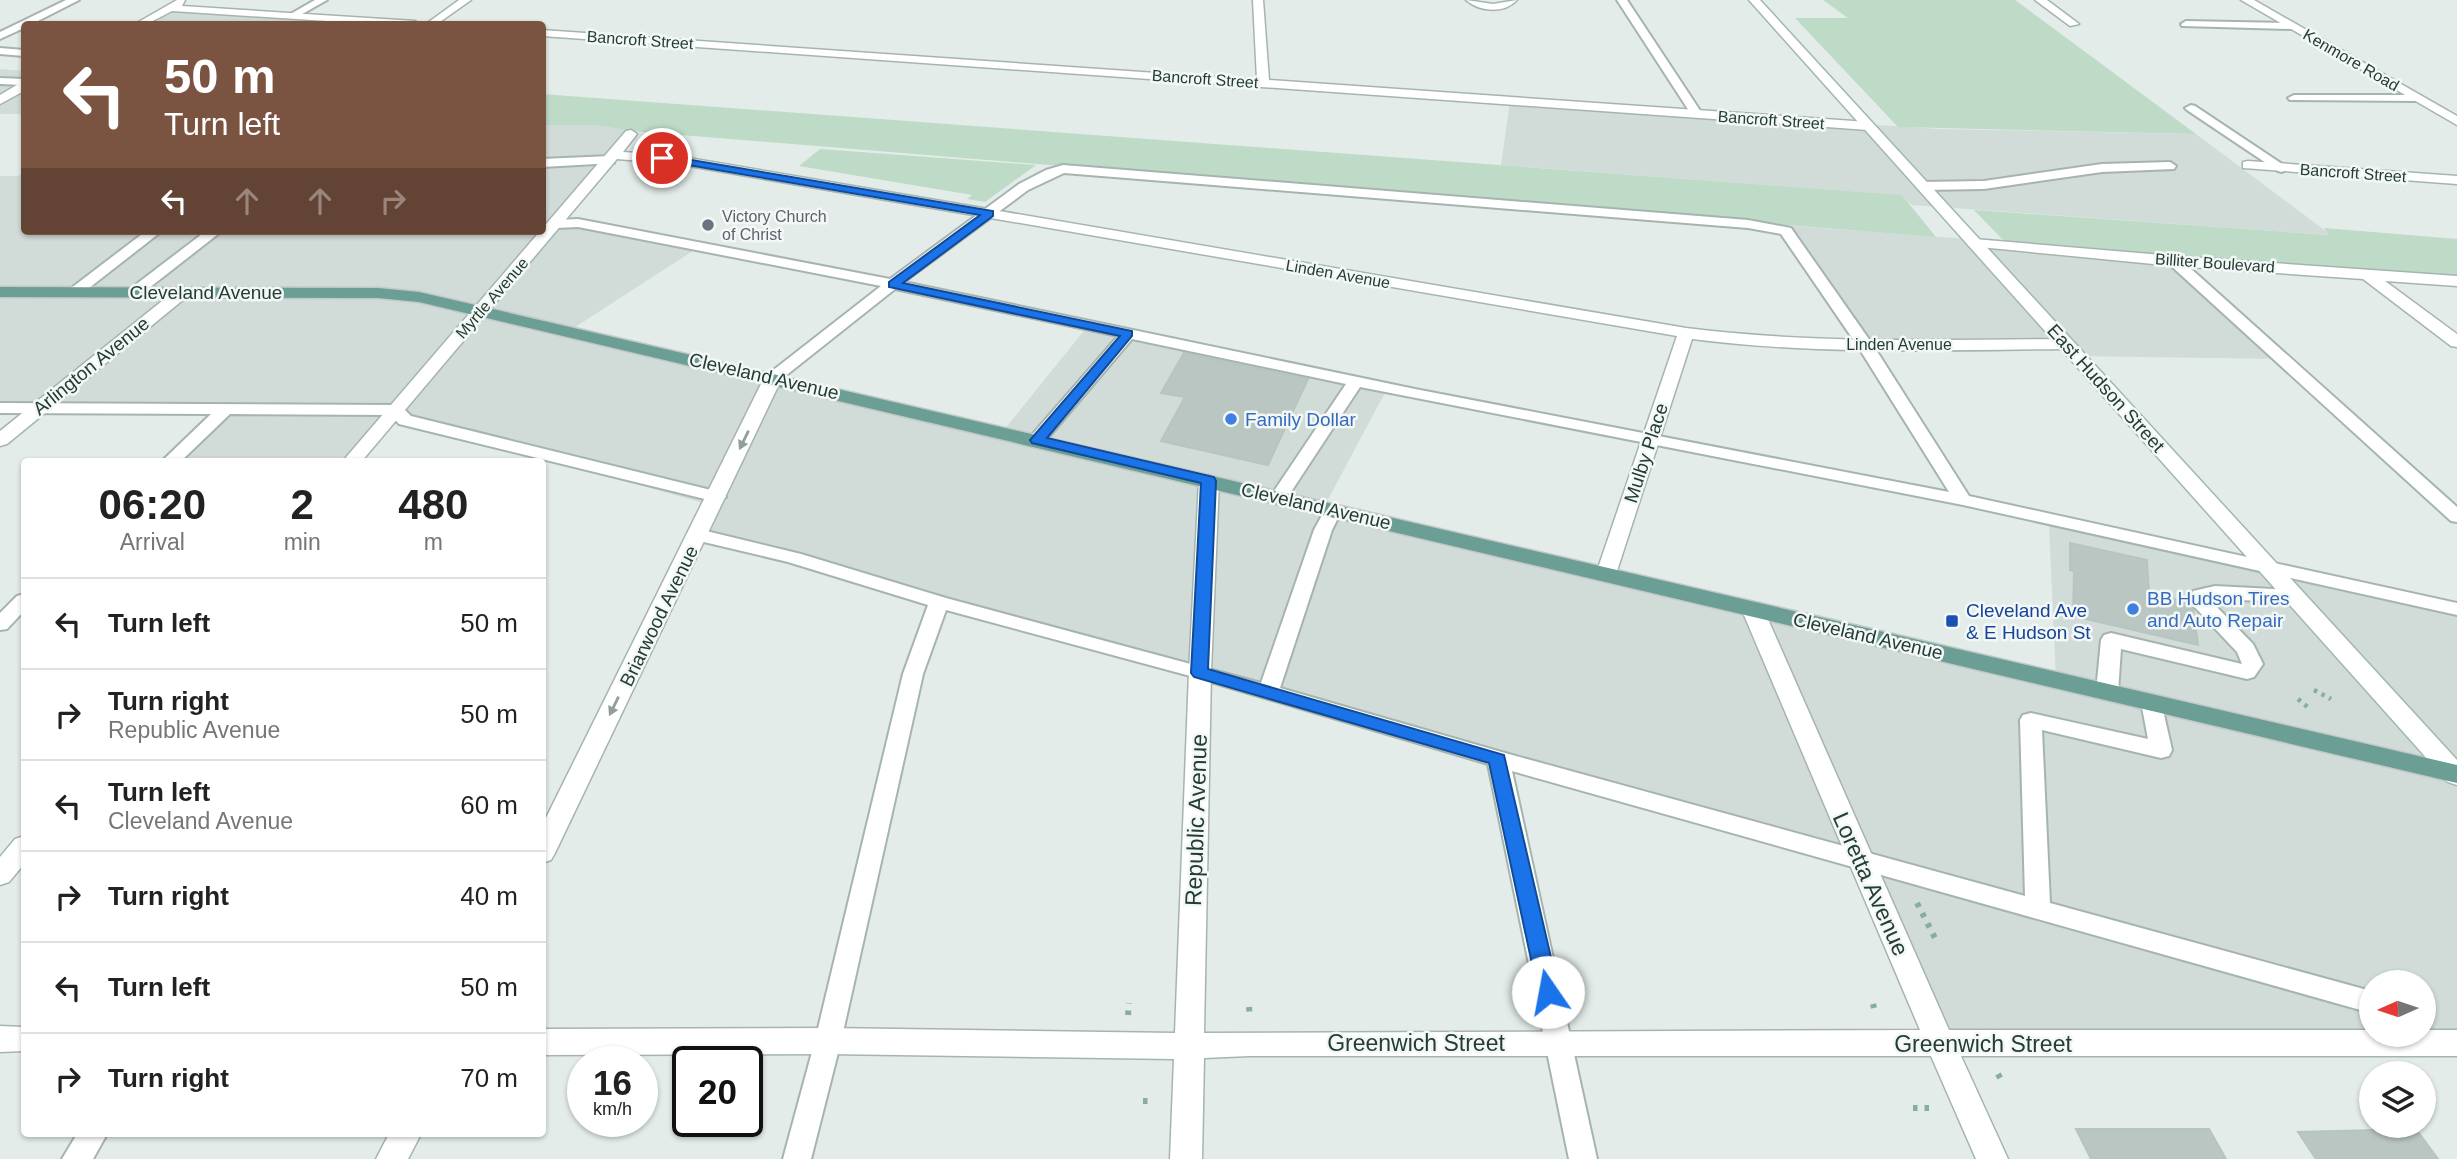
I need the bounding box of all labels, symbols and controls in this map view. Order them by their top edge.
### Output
street label: Kenmore Road [2300,26,2402,94]
street label: Bancroft Street [586,28,694,52]
icon: left [49,49,140,140]
text: 50 m [164,49,276,103]
street label: Bancroft Street [1151,67,1259,91]
text: Turn left [164,106,280,142]
street label: Bancroft Street [1717,108,1825,132]
pin [632,128,692,188]
icon: arrive [643,139,681,177]
street label: Bancroft Street [2299,161,2407,185]
icon: left [155,182,193,220]
icon: ahead [228,182,266,220]
icon: ahead [301,182,339,220]
icon: right [374,182,412,220]
place label: Victory Church of Christ [722,208,827,243]
marker: Victory Church of Christ [700,217,716,233]
street label: Billiter Boulevard [2155,250,2275,276]
street label: Myrtle Avenue [452,254,532,342]
street label: Linden Avenue [1285,256,1392,292]
street label: Cleveland Avenue [130,282,282,303]
street label: Arlington Avenue [29,313,153,419]
street label: East Hudson Street [2043,320,2169,457]
street label: Linden Avenue [1846,336,1952,353]
street label: Cleveland Avenue [687,349,841,403]
street label: Mulby Place [1620,401,1672,505]
place label: Family Dollar [1245,409,1357,430]
marker: Family Dollar [1223,411,1239,427]
one-way arrow [738,430,750,450]
street label: Cleveland Avenue [1239,479,1393,533]
text: 06:20 [99,481,206,528]
text: 2 [290,481,314,528]
text: 480 [398,481,468,528]
text: Arrival [120,529,185,555]
text: min [284,529,321,555]
text: m [424,529,443,555]
street label: Briarwood Avenue [616,542,702,690]
place label: BB Hudson Tires and Auto Repair [2147,588,2290,631]
place label: Cleveland Ave & E Hudson St [1966,600,2091,643]
marker: BB Hudson Tires and Auto Repair [2125,601,2141,617]
icon: left [49,605,87,643]
text: Turn left [108,608,210,638]
text: 50 m [460,608,518,638]
street label: Cleveland Avenue [1791,609,1945,663]
marker: Cleveland Ave & E Hudson St [1944,613,1960,629]
text: Turn right [108,686,229,716]
icon: right [49,696,87,734]
one-way arrow [609,696,620,716]
text: 50 m [460,699,518,729]
text: Republic Avenue [108,717,280,743]
street label: Republic Avenue [1180,733,1212,907]
text: Turn left [108,777,210,807]
icon: left [49,787,87,825]
text: 60 m [460,790,518,820]
text: Cleveland Avenue [108,808,293,834]
street label: Loretta Avenue [1828,808,1914,960]
icon: right [49,878,87,916]
text: Turn right [108,881,229,911]
text: 40 m [460,881,518,911]
position arrow [1511,955,1585,1029]
icon: left [49,969,87,1007]
north arrow [2359,970,2436,1046]
map controls [2359,970,2436,1138]
text: Turn left [108,972,210,1002]
text: 50 m [460,972,518,1002]
street label: Greenwich Street [1327,1030,1505,1056]
street label: Greenwich Street [1894,1031,2072,1057]
speed limit sign: 20 [672,1046,763,1137]
icon: right [49,1060,87,1098]
button: layers [2359,1061,2436,1138]
text: Turn right [108,1063,229,1093]
text: 70 m [460,1063,518,1093]
text: 16 [593,1063,632,1102]
text: km/h [593,1099,632,1119]

